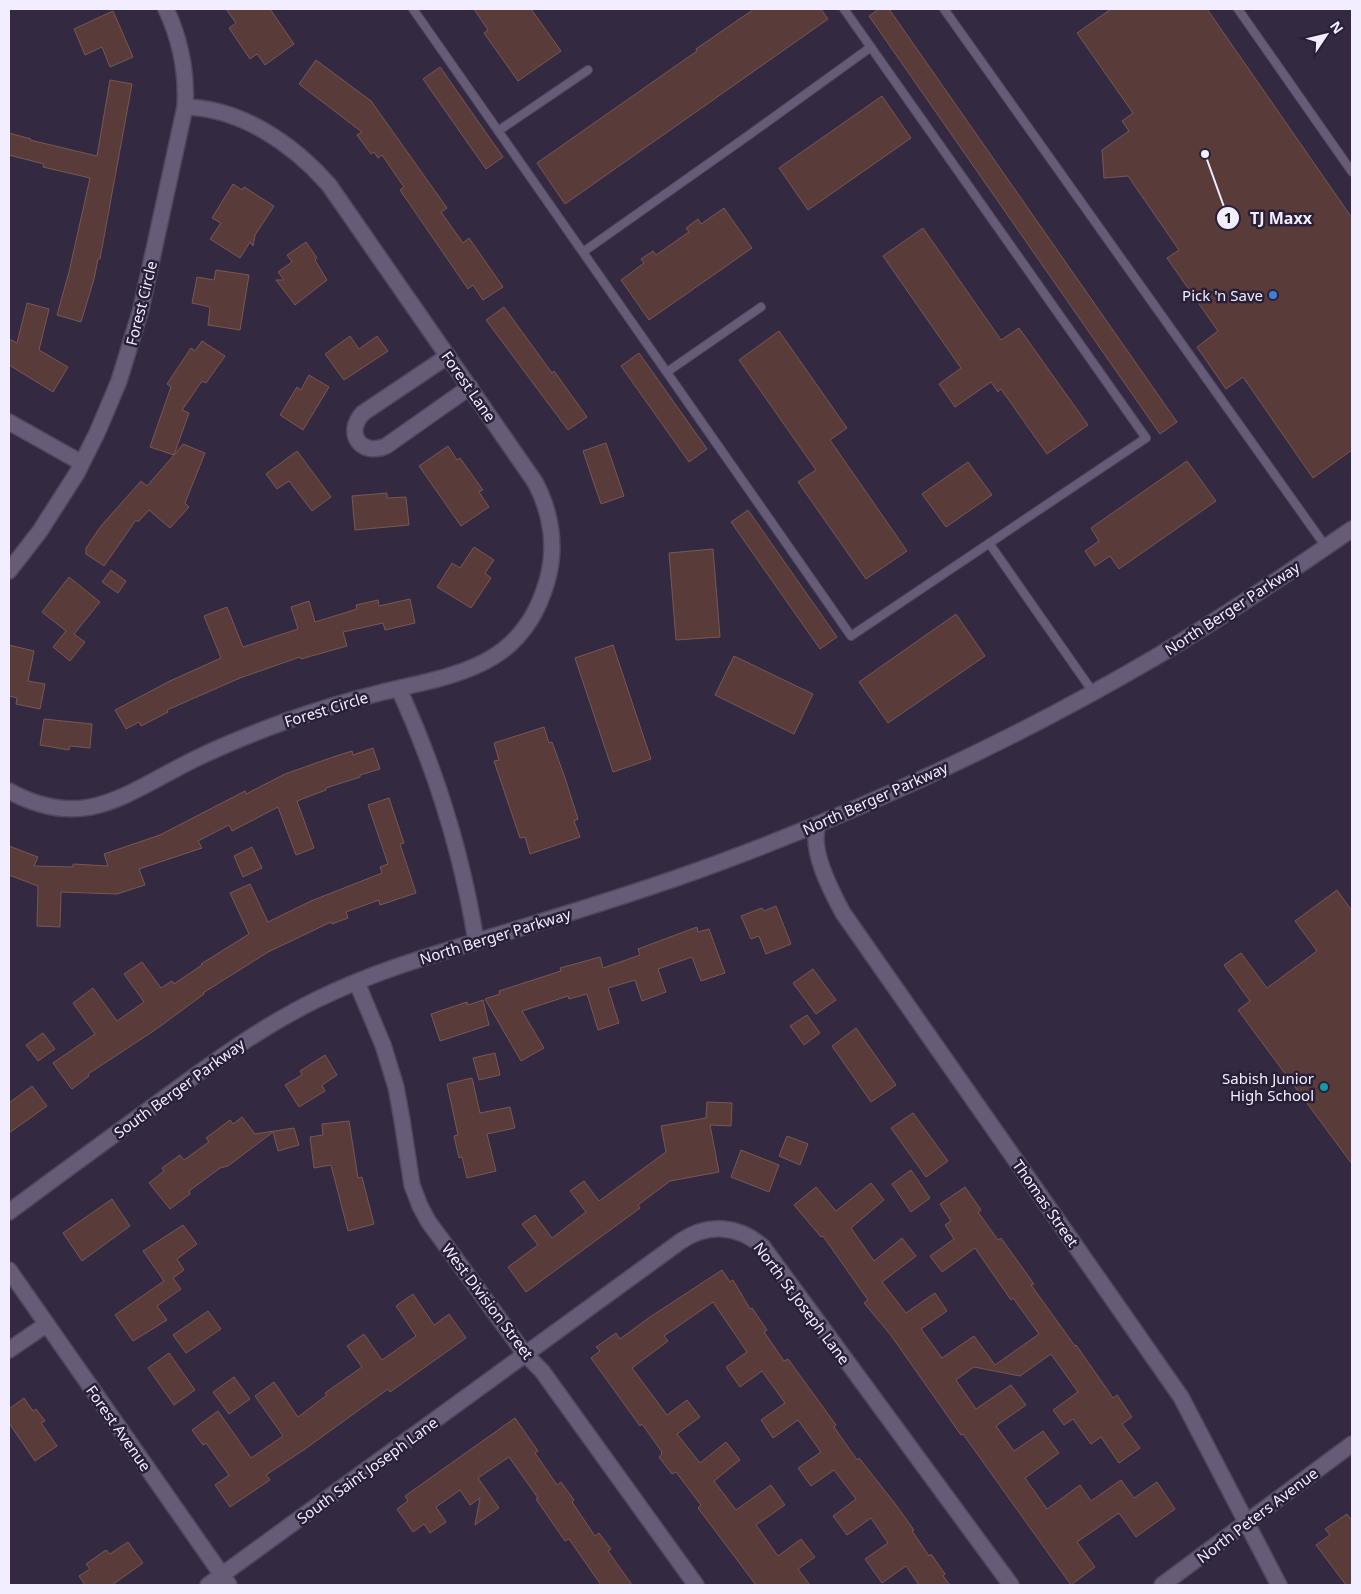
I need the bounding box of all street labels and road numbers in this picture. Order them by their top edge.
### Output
street label: Forest Circle [121,259,161,347]
street label: Forest Lane [437,347,501,425]
street label: North Berger Parkway [1161,557,1304,659]
street label: Forest Circle [282,687,370,731]
street label: North Berger Parkway [799,757,951,839]
street label: North Berger Parkway [417,903,573,968]
street label: South Berger Parkway [110,1034,249,1142]
street label: Thomas Street [1009,1155,1084,1251]
street label: North St Joseph Lane [749,1238,855,1368]
street label: West Division Street [438,1239,538,1363]
street label: Forest Avenue [82,1381,156,1475]
street label: South Saint Joseph Lane [293,1412,441,1528]
street label: North Peters Avenue [1192,1463,1322,1567]

